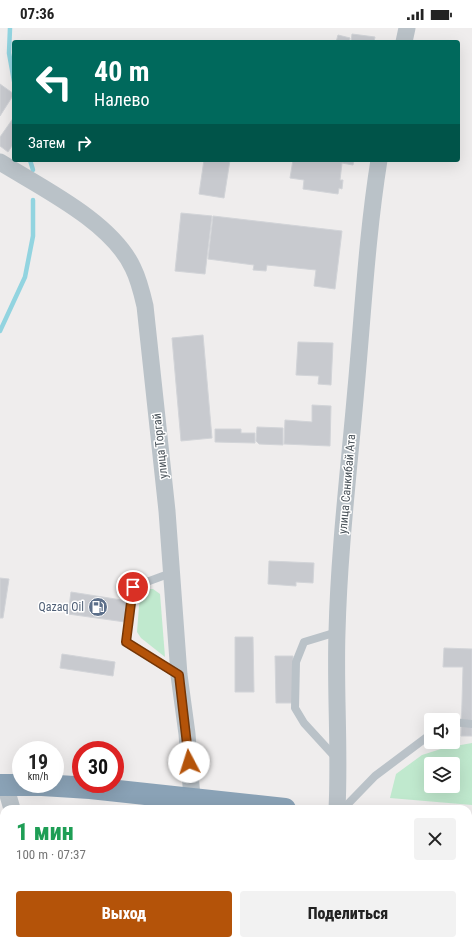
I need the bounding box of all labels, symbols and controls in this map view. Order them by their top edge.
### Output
text: 07:36 [20,5,54,23]
text: 40 m [94,55,150,88]
icon: left [28,56,80,108]
text: Налево [94,89,150,110]
icon: right [73,132,95,154]
text: Затем [28,134,65,152]
street label: улица Торгай [150,413,170,479]
street label: улица Санкибай Ата [336,433,358,534]
pin [116,570,150,604]
icon: arrive [122,576,144,598]
fuel station icon: Qazaq Oil [87,596,109,618]
place label: Qazaq Oil [39,600,84,614]
map controls [424,713,460,793]
button: sound [424,713,460,749]
speed limit sign: 30 [72,741,124,793]
position arrow [168,741,210,783]
text: 19 [28,750,48,774]
button: layers [424,757,460,793]
text: km/h [28,771,48,782]
text: 1 мин [16,818,74,846]
button: close [414,818,456,860]
text: 100 m · 07:37 [16,847,86,862]
button: Выход [16,891,232,937]
button: Поделиться [240,891,456,937]

